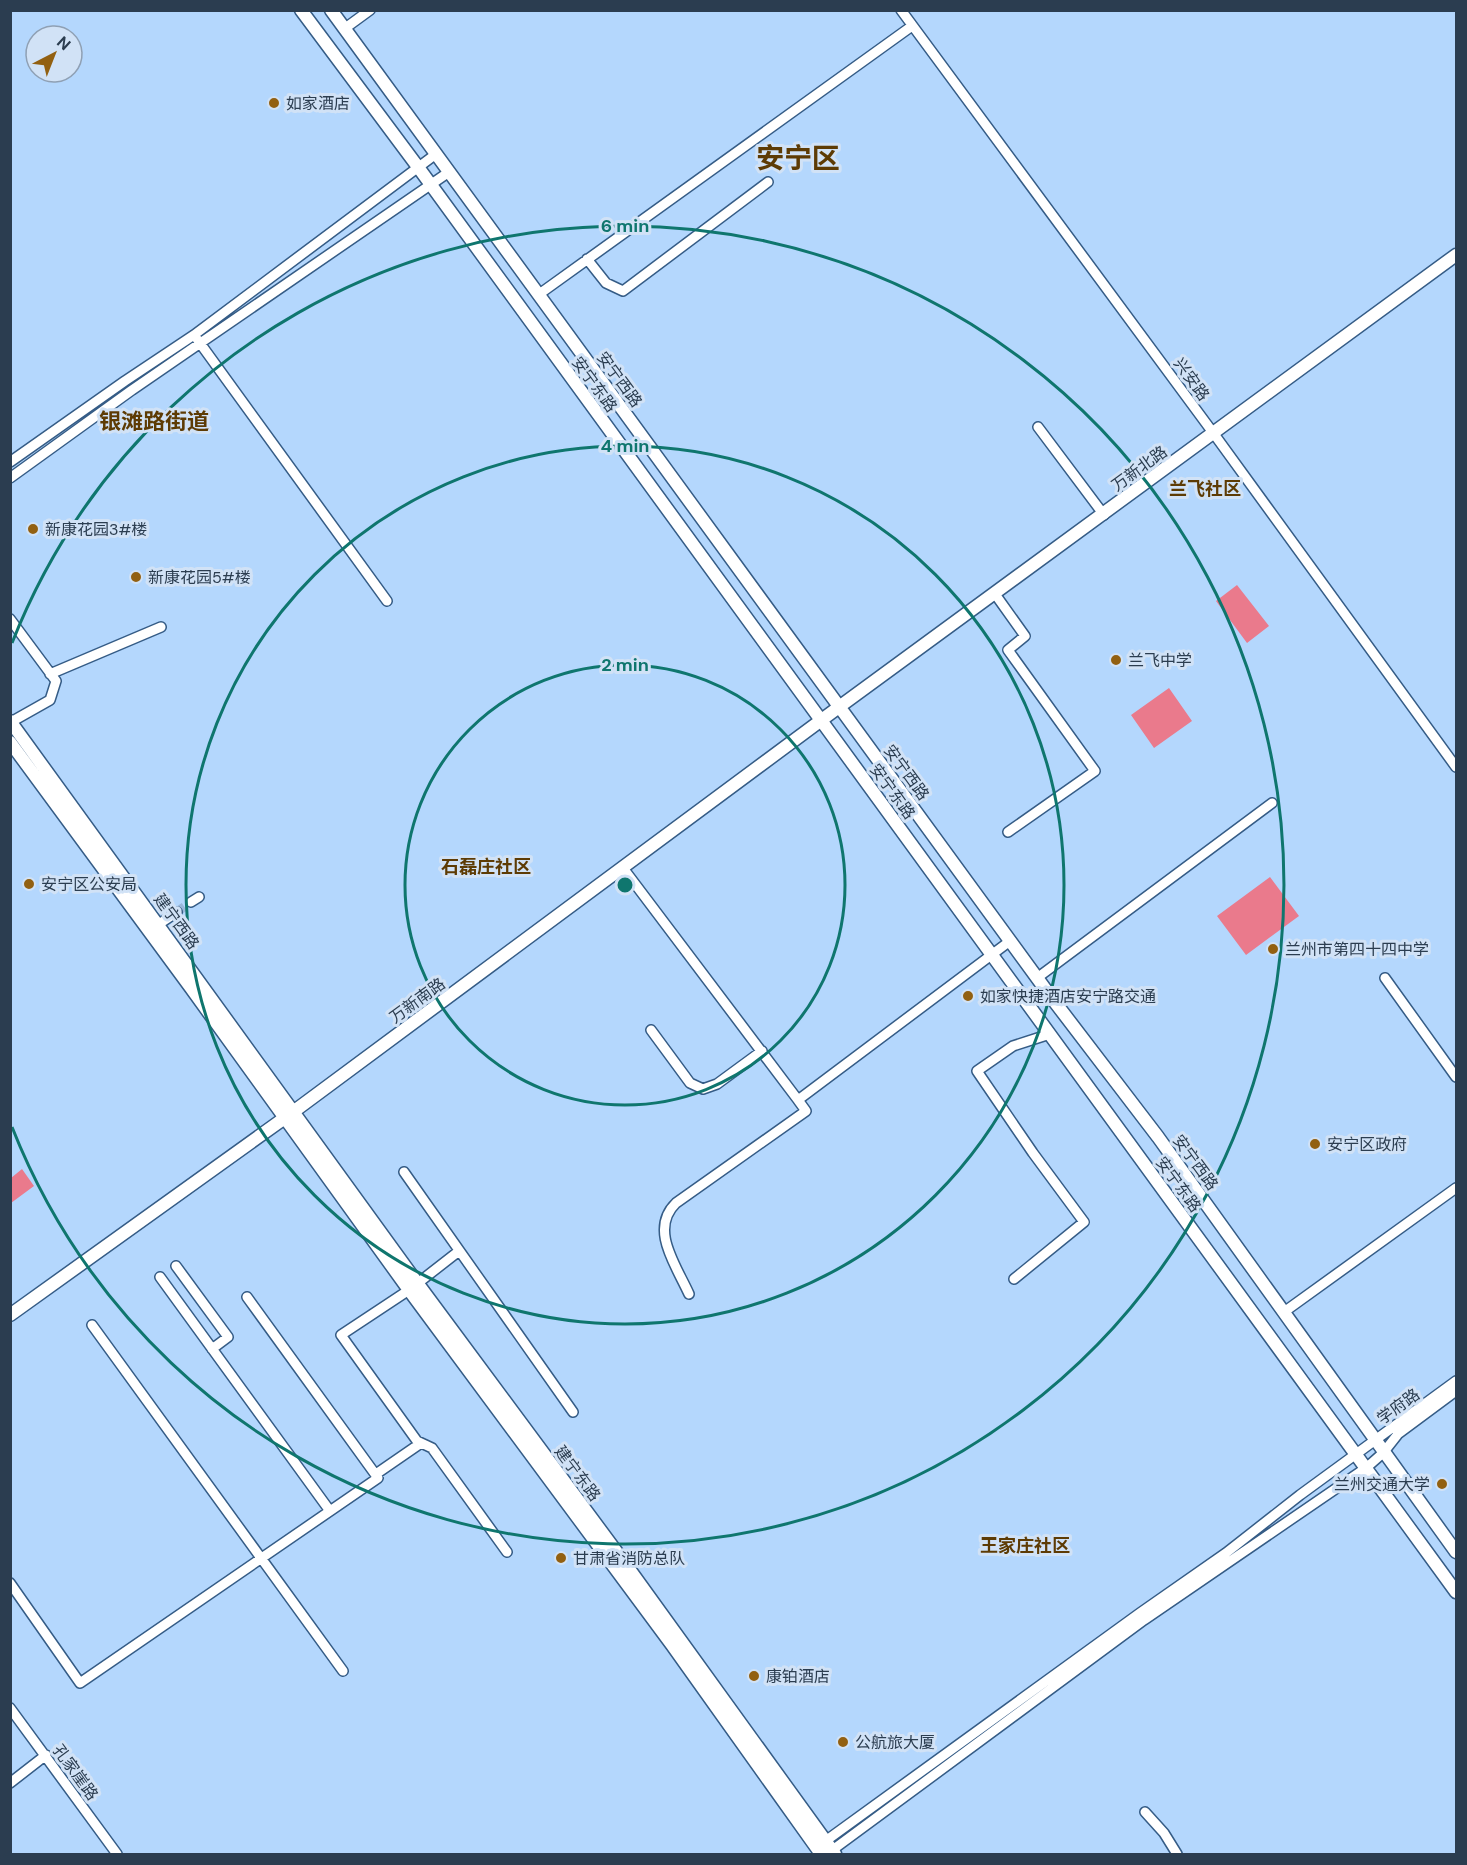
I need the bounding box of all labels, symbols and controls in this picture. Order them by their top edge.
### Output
north arrow [24,24,84,84]
text: N [52,32,75,55]
place label: 如家酒店 [286,93,350,114]
marker: 如家酒店 [267,96,281,110]
district label: 安宁区 [756,140,840,177]
text: 6 min [601,214,649,238]
street label: 安宁西路 [592,347,647,411]
street label: 安宁东路 [567,352,622,416]
street label: 兴安路 [1169,354,1214,405]
district label: 银滩路街道 [99,407,209,436]
text: 4 min [601,434,649,458]
street label: 万新北路 [1107,441,1171,496]
district label: 兰飞社区 [1169,477,1241,501]
place label: 新康花园3#楼 [45,519,147,540]
marker: 新康花园3#楼 [26,522,40,536]
place label: 新康花园5#楼 [148,567,251,588]
marker: 新康花园5#楼 [129,570,143,584]
place label: 兰飞中学 [1128,650,1192,671]
text: 2 min [601,653,649,677]
marker: 兰飞中学 [1109,653,1123,667]
street label: 安宁西路 [879,740,934,804]
street label: 安宁东路 [865,759,920,823]
district label: 石磊庄社区 [441,855,531,879]
place label: 安宁区公安局 [41,874,137,895]
centre of rings [615,875,635,895]
marker: 安宁区公安局 [22,877,36,891]
street label: 建宁西路 [149,889,204,953]
place label: 兰州市第四十四中学 [1285,939,1429,960]
marker: 兰州市第四十四中学 [1266,942,1280,956]
street label: 万新南路 [385,973,449,1028]
place label: 如家快捷酒店安宁路交通 [980,986,1156,1007]
marker: 如家快捷酒店安宁路交通 [961,989,975,1003]
street label: 安宁西路 [1168,1130,1223,1194]
place label: 安宁区政府 [1327,1134,1407,1155]
marker: 安宁区政府 [1308,1137,1322,1151]
street label: 安宁东路 [1151,1152,1206,1216]
street label: 学府路 [1373,1384,1424,1429]
street label: 建宁东路 [550,1441,605,1505]
place label: 兰州交通大学 [1334,1474,1430,1495]
marker: 兰州交通大学 [1435,1477,1449,1491]
district label: 王家庄社区 [980,1534,1070,1558]
place label: 甘肃省消防总队 [573,1548,685,1569]
marker: 甘肃省消防总队 [554,1551,568,1565]
place label: 康铂酒店 [766,1666,830,1687]
marker: 康铂酒店 [747,1669,761,1683]
place label: 公航旅大厦 [855,1732,935,1753]
marker: 公航旅大厦 [836,1735,850,1749]
street label: 孔家崖路 [48,1740,103,1804]

